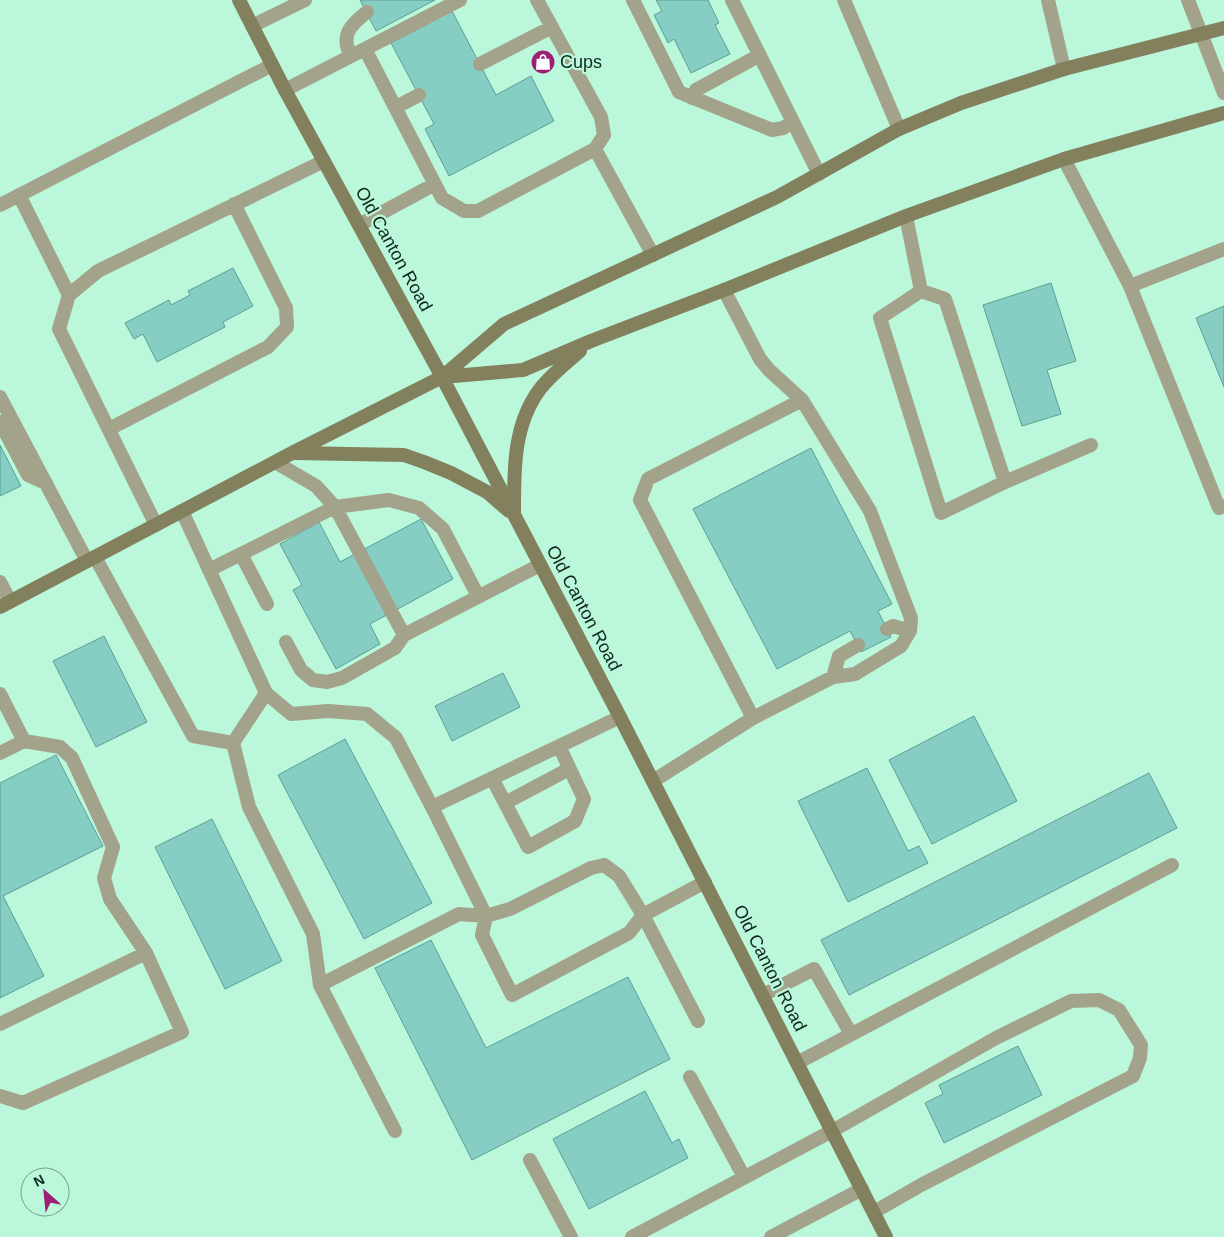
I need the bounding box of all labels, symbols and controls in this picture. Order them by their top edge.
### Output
shop icon: Cups [530,49,556,75]
place label: Cups [560,52,602,72]
street label: Old Canton Road [352,183,436,315]
street label: Old Canton Road [543,542,625,674]
street label: Old Canton Road [730,901,810,1035]
north arrow [20,1167,70,1217]
text: N [31,1171,47,1190]

